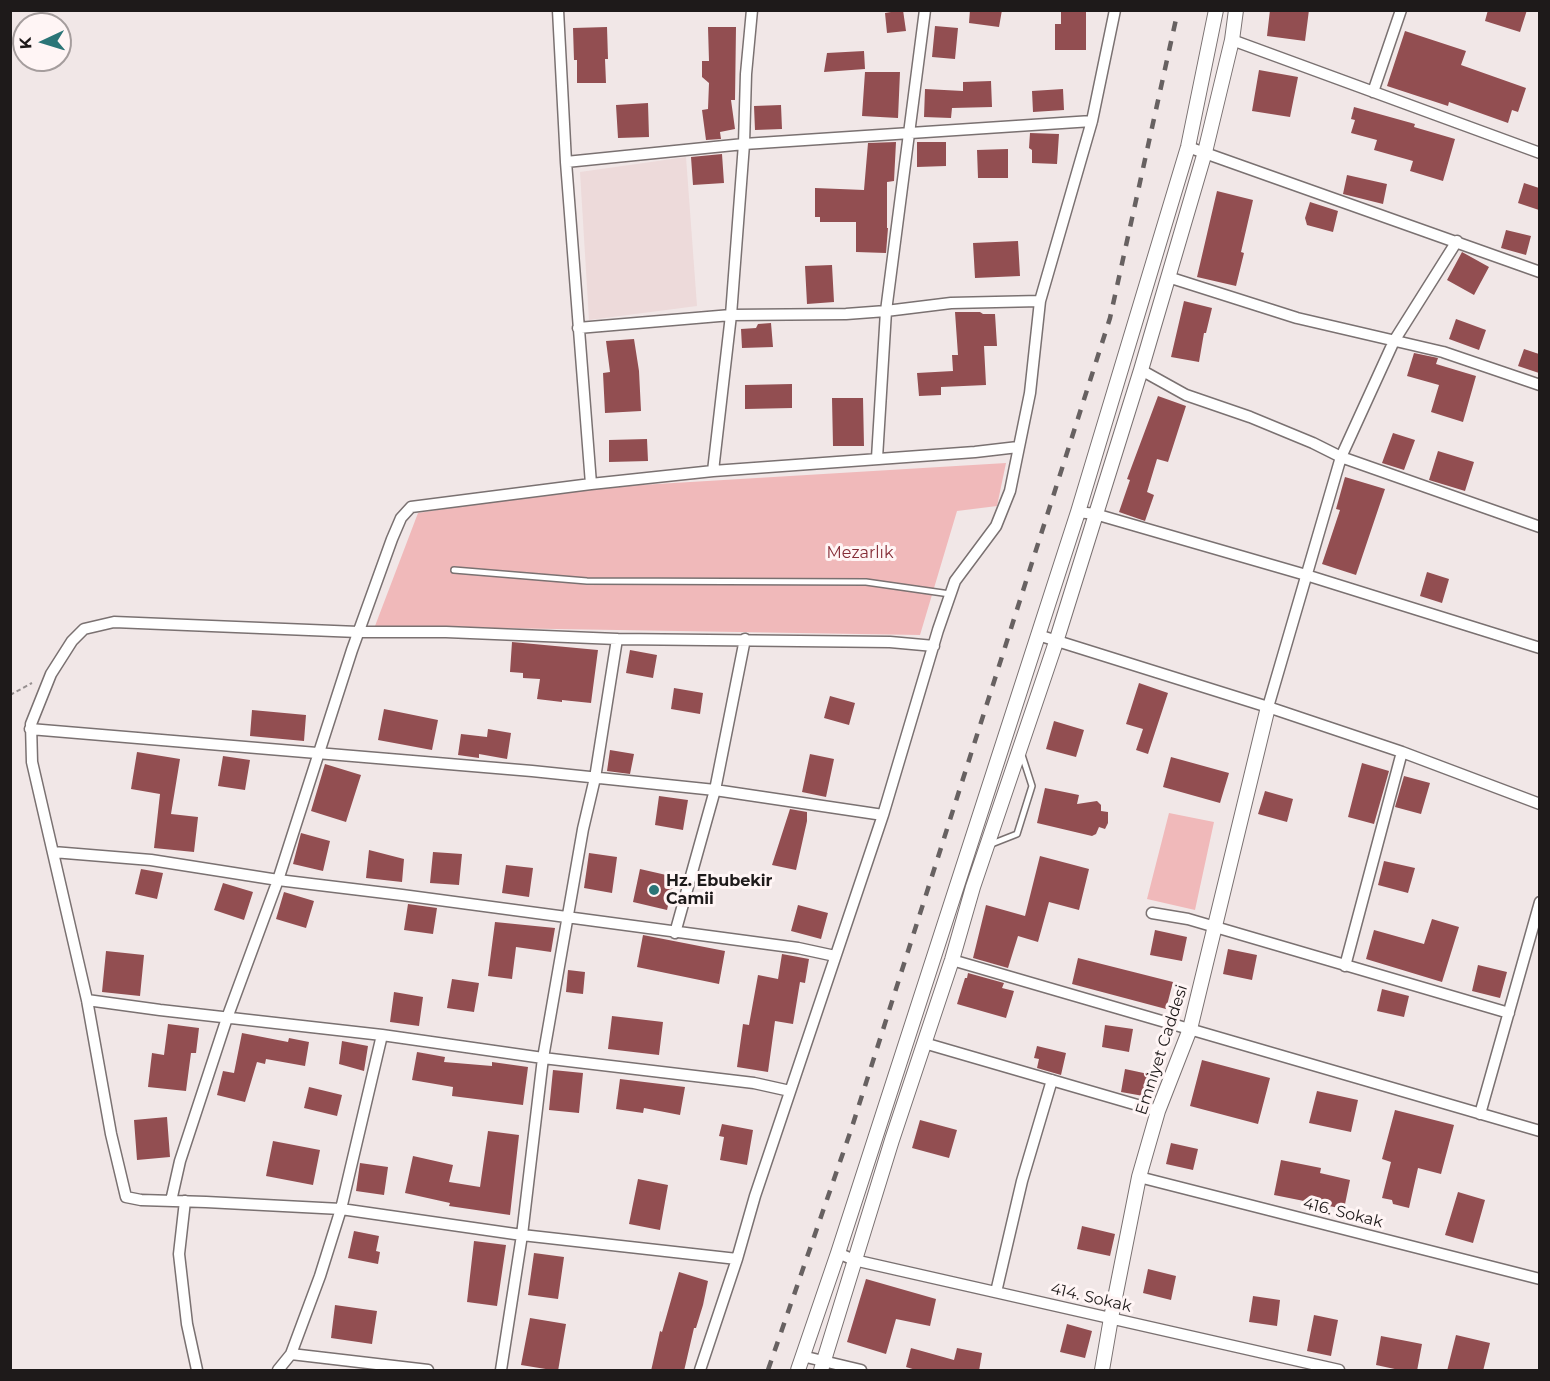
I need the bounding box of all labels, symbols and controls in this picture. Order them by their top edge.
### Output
north arrow [12,12,72,72]
text: K [16,37,35,50]
park label: Mezarlık [827,543,893,563]
place label: Hz. Ebubekir Camii [666,871,772,909]
marker: Hz. Ebubekir Camii [647,883,661,897]
street label: Emniyet Caddesi [1132,983,1192,1117]
street label: 416. Sokak [1301,1194,1385,1232]
street label: 414. Sokak [1049,1279,1133,1317]

